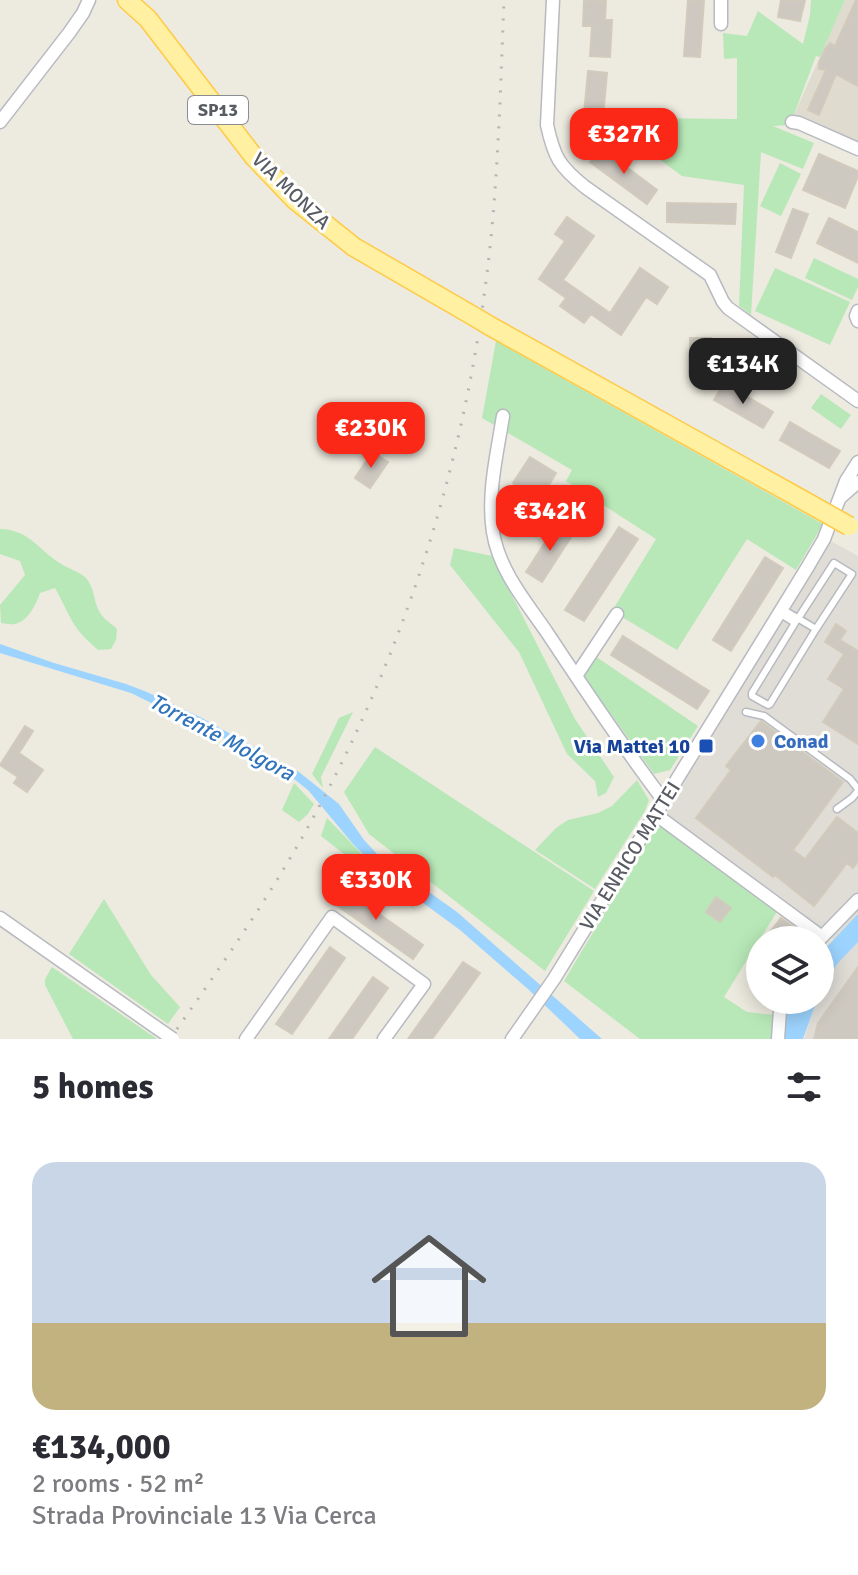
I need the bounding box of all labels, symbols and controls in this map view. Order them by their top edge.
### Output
road number: SP13 [188,96,248,124]
pin: €327K [568,108,680,176]
text: €327K [588,118,660,150]
street label: VIA MONZA [246,147,336,235]
pin: €134K [687,338,799,406]
text: €134K [707,348,779,380]
pin: €230K [315,402,427,470]
text: €230K [335,412,407,444]
pin: €342K [494,485,606,553]
text: €342K [514,495,586,527]
water label: Torrente Molgora [145,687,300,787]
place label: Conad [774,729,829,754]
marker: Conad [749,732,767,750]
place label: Via Mattei 10 [574,734,690,759]
marker: Via Mattei 10 [697,737,715,755]
street label: VIA ENRICO MATTEI [574,777,686,935]
pin: €330K [320,854,432,922]
text: €330K [340,864,412,896]
map controls [746,926,834,1014]
button: layers [746,926,834,1014]
icon: filters [782,1065,826,1109]
text: 5 homes [32,1066,153,1108]
icon: home [357,1214,501,1358]
text: €134,000 [32,1426,171,1468]
text: 2 rooms · 52 m² [32,1468,205,1500]
text: Strada Provinciale 13 Via Cerca [32,1500,377,1532]

